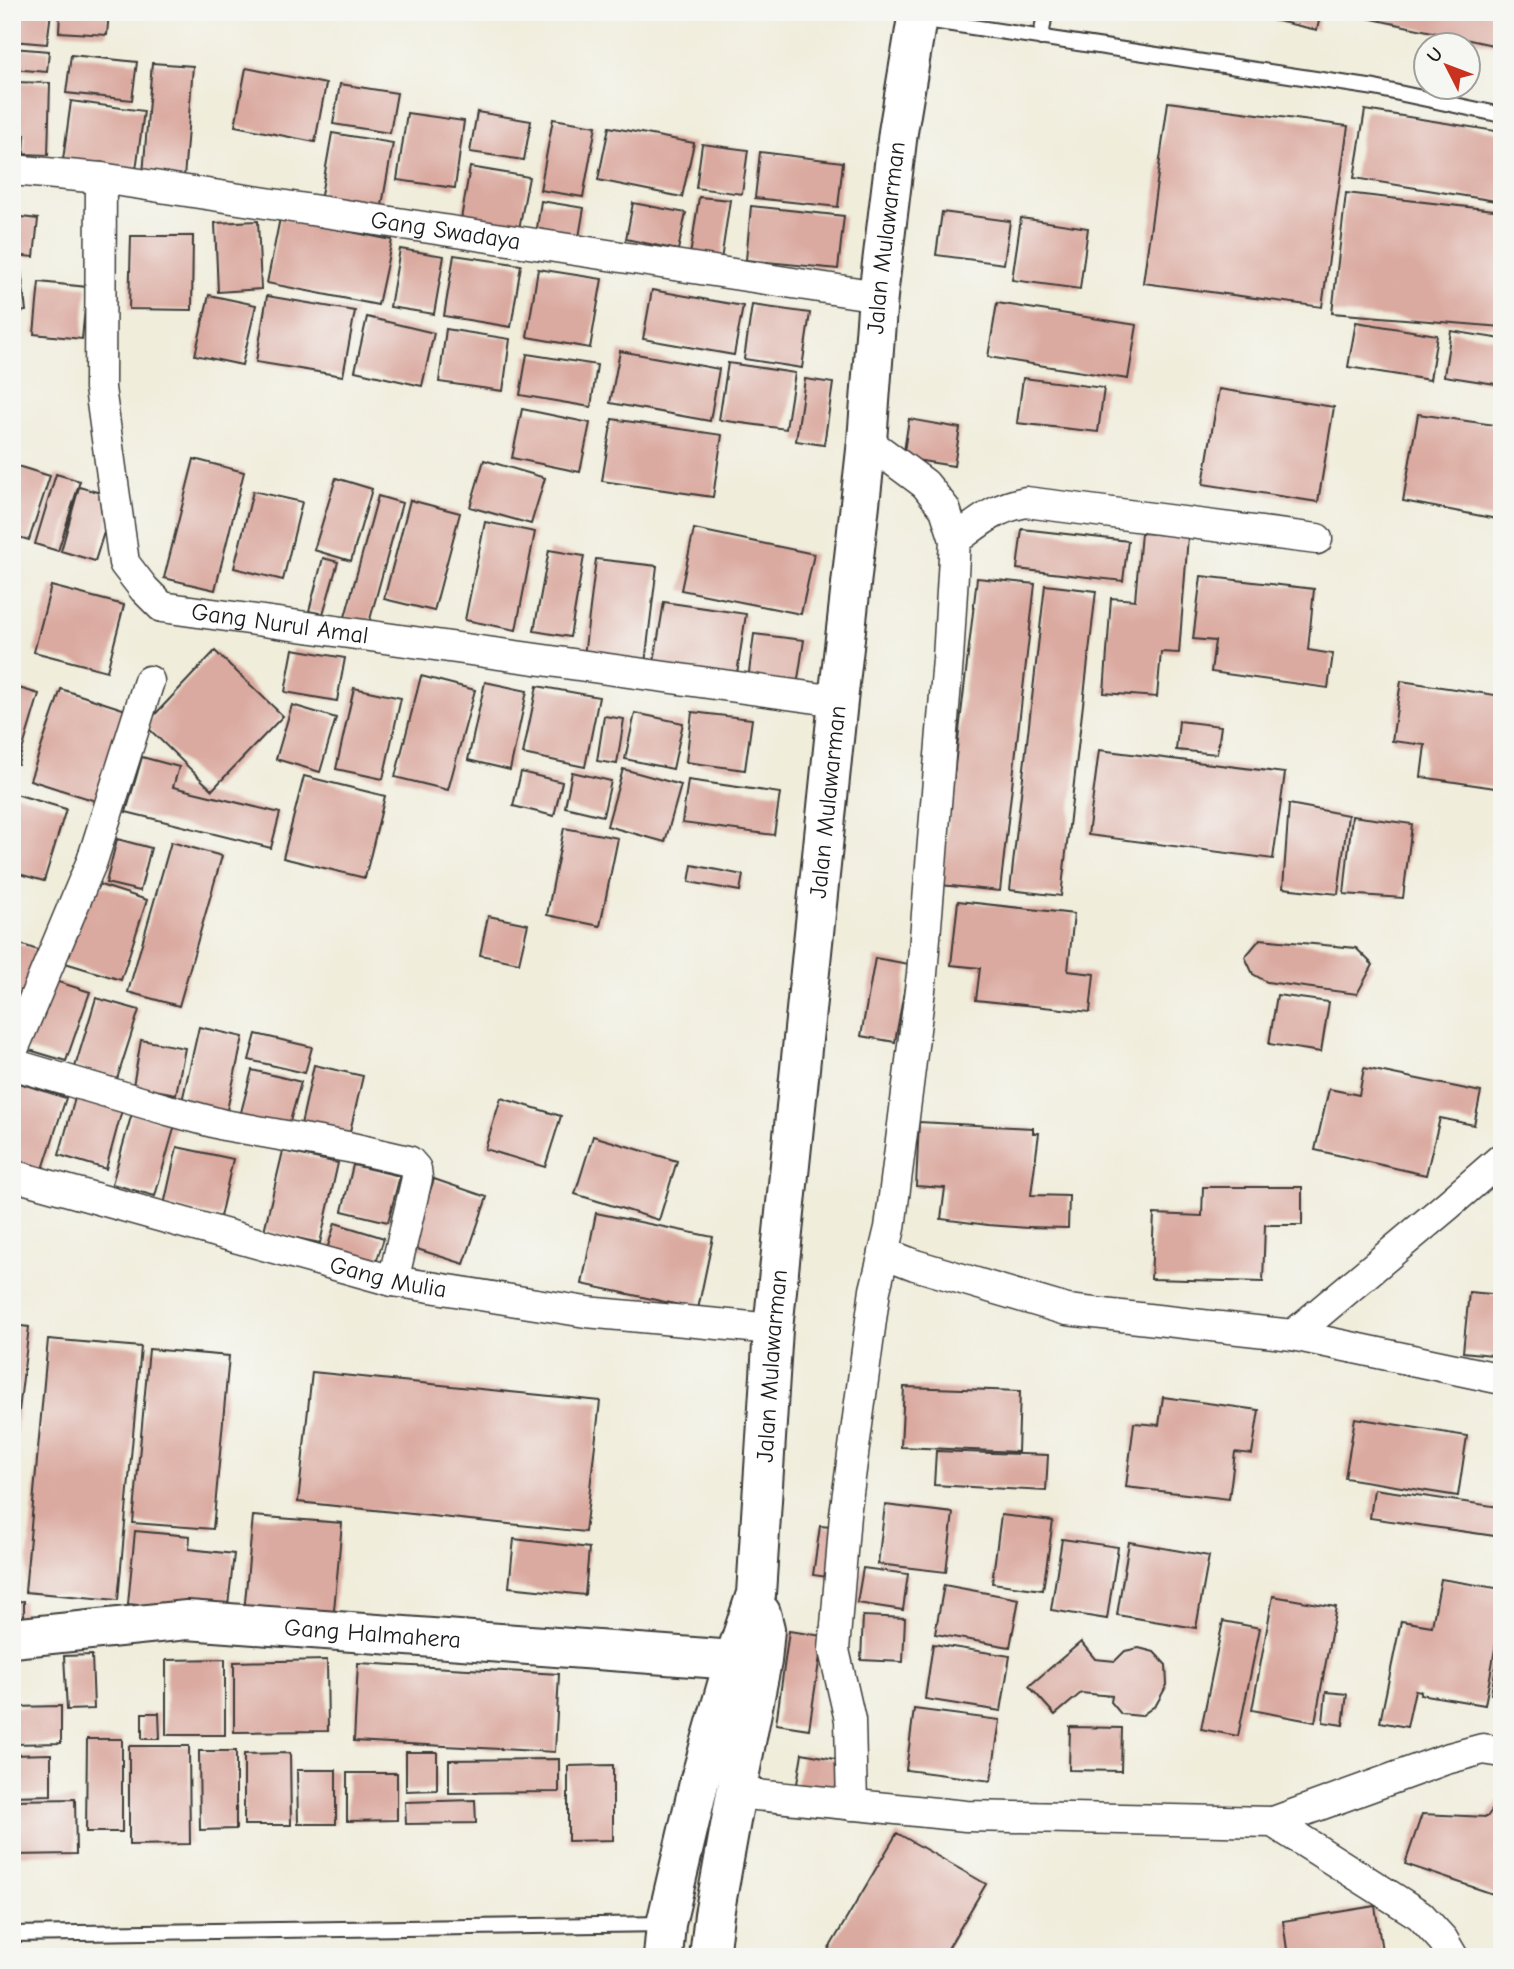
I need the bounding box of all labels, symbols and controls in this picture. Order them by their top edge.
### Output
north arrow [1412,32,1482,102]
text: U [1423,43,1448,67]
street label: Jalan Mulawarman [861,140,911,335]
street label: Gang Swadaya [369,205,522,256]
street label: Gang Nurul Amal [190,597,370,650]
street label: Jalan Mulawarman [804,704,851,900]
street label: Gang Mulia [327,1250,449,1303]
street label: Jalan Mulawarman [750,1268,793,1463]
street label: Gang Halmahera [283,1613,462,1654]

